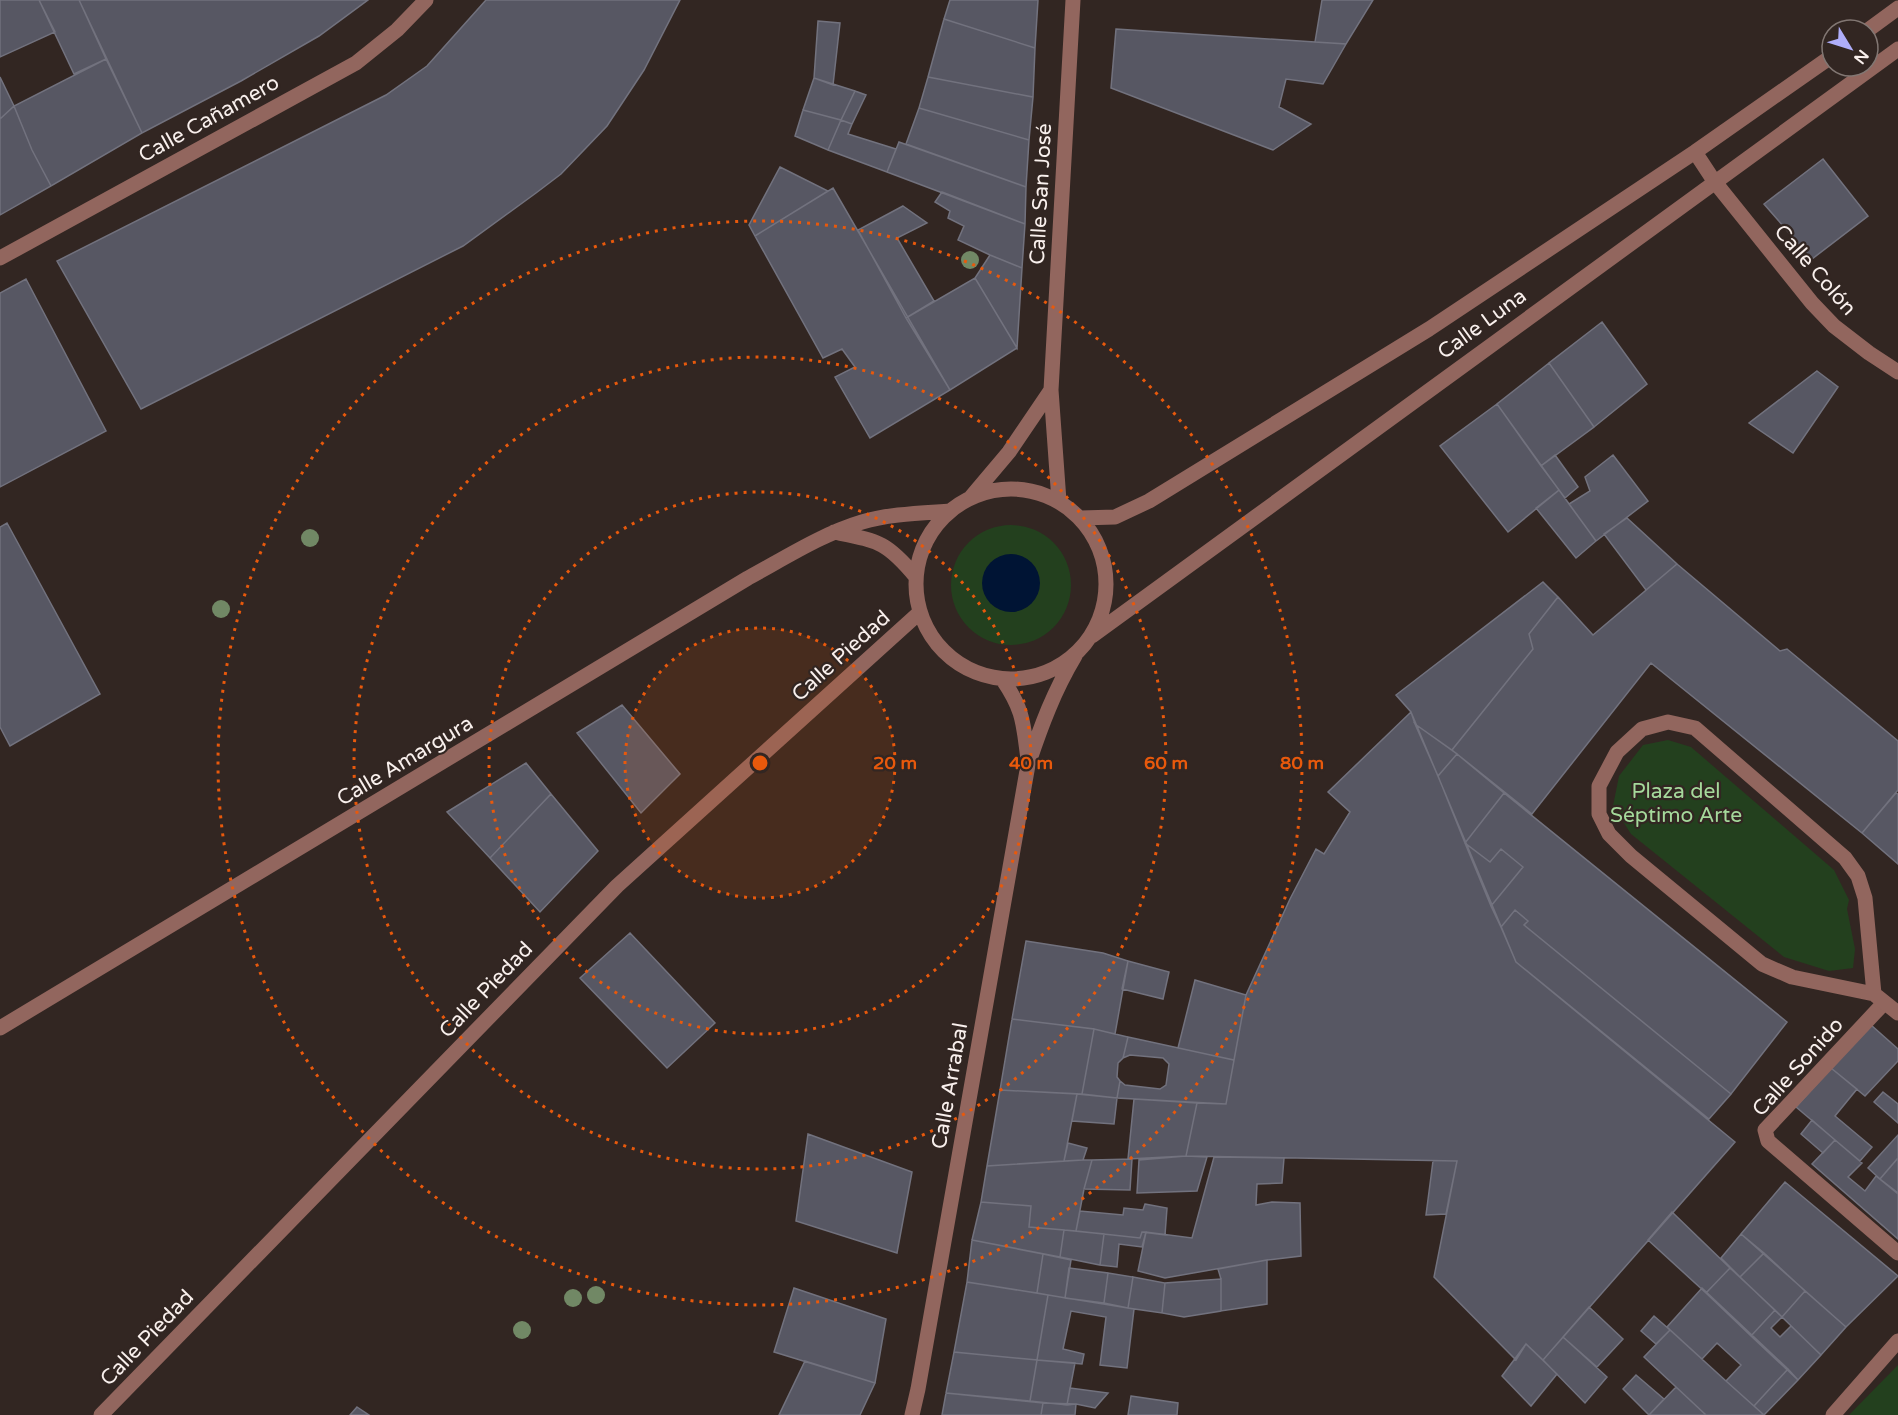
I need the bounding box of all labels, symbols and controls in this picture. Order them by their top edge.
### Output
north arrow [1820,18,1880,78]
text: N [1849,45,1873,68]
street label: Calle Cañamero [134,70,284,168]
street label: Calle San José [1025,122,1057,265]
street label: Calle Colón [1769,220,1861,320]
street label: Calle Luna [1433,283,1531,365]
street label: Calle Piedad [787,605,895,707]
street label: Calle Amargura [332,711,478,811]
text: 20 m [873,752,917,774]
text: 40 m [1009,752,1053,774]
text: 60 m [1144,752,1188,774]
text: 80 m [1280,752,1324,774]
centre of rings [750,753,770,773]
park label: Plaza del Séptimo Arte [1610,779,1742,828]
street label: Calle Piedad [434,937,538,1043]
street label: Calle Sonido [1747,1013,1849,1121]
street label: Calle Arrabal [927,1021,973,1151]
street label: Calle Piedad [95,1285,199,1391]

